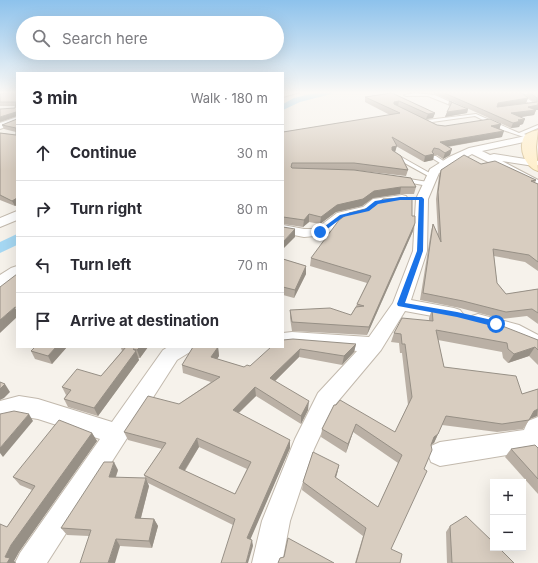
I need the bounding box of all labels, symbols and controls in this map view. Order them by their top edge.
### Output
search box [16,16,284,60]
icon: search [30,27,52,49]
text: Search here [62,29,148,48]
text: 3 min [32,88,78,108]
text: Walk · 180 m [191,90,268,106]
icon: ahead [32,142,54,164]
text: Continue [70,143,137,162]
text: 30 m [237,145,268,161]
icon: right [32,198,54,220]
text: Turn right [70,199,142,218]
text: 80 m [237,201,268,217]
route end [311,223,329,241]
icon: left [32,254,54,276]
text: Turn left [70,255,131,274]
text: 70 m [238,257,268,273]
icon: arrive [32,310,54,332]
text: Arrive at destination [70,311,219,330]
route start [487,315,505,333]
map controls [490,479,526,551]
button: + [490,479,526,515]
button: − [490,515,526,551]

